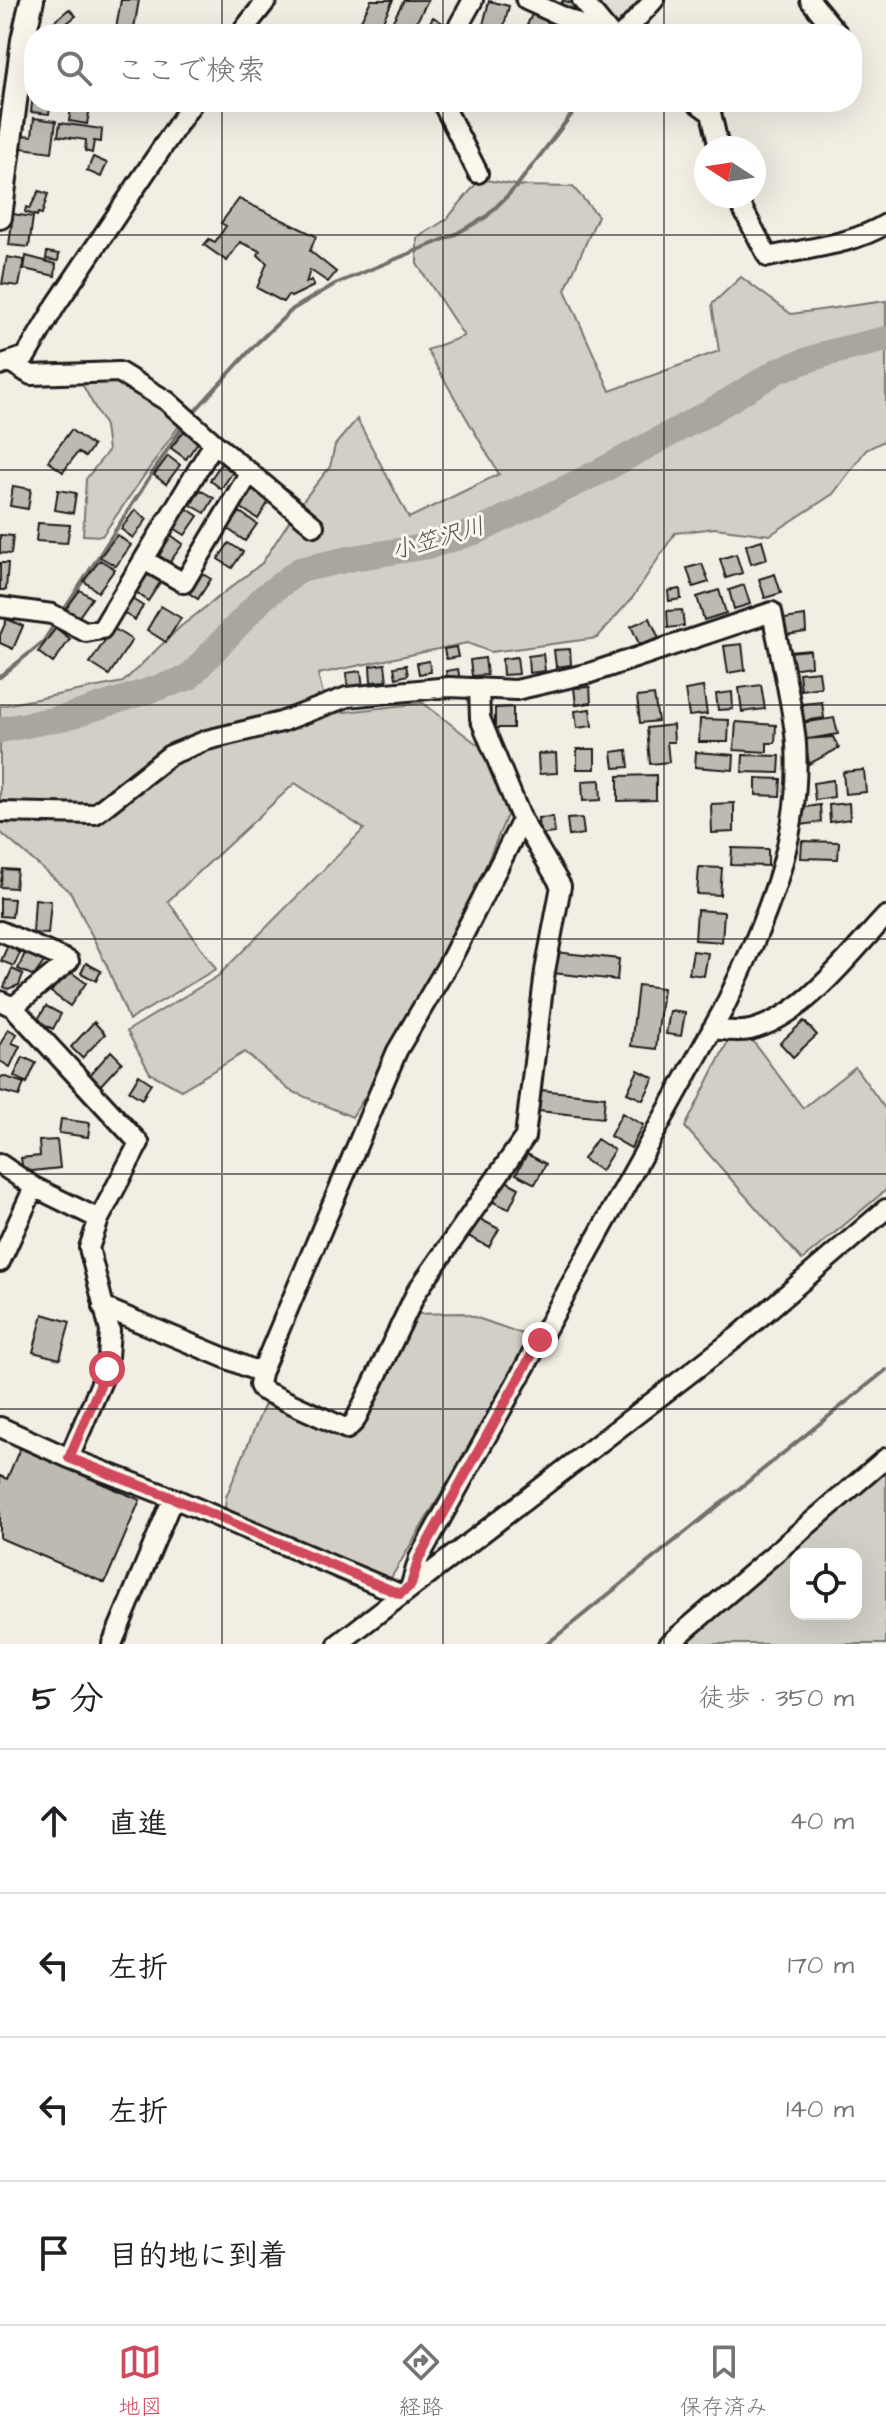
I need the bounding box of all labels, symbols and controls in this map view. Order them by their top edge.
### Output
search box [24,24,862,112]
icon: search [52,46,96,90]
text: ここで検索 [116,50,266,92]
north arrow [694,136,766,208]
water label: 小笠沢川 [387,509,489,569]
route end [522,1322,558,1358]
route start [89,1351,125,1387]
map controls [790,1548,862,1620]
button: locate [790,1548,862,1620]
text: 5 分 [32,1675,104,1723]
text: 徒歩 · 350 m [699,1680,854,1716]
icon: ahead [32,1799,76,1843]
text: 直進 [108,1803,168,1845]
text: 40 m [789,1803,854,1839]
icon: left [32,1943,76,1987]
text: 左折 [108,1947,168,1989]
text: 170 m [788,1947,854,1983]
icon: left [32,2087,76,2131]
text: 左折 [108,2091,168,2133]
text: 140 m [786,2091,854,2127]
icon: arrive [32,2231,76,2275]
text: 目的地に到着 [108,2235,288,2277]
tab: 地図 [118,2340,162,2423]
tab: 経路 [399,2340,443,2423]
tab: 保存済み [680,2340,768,2423]

